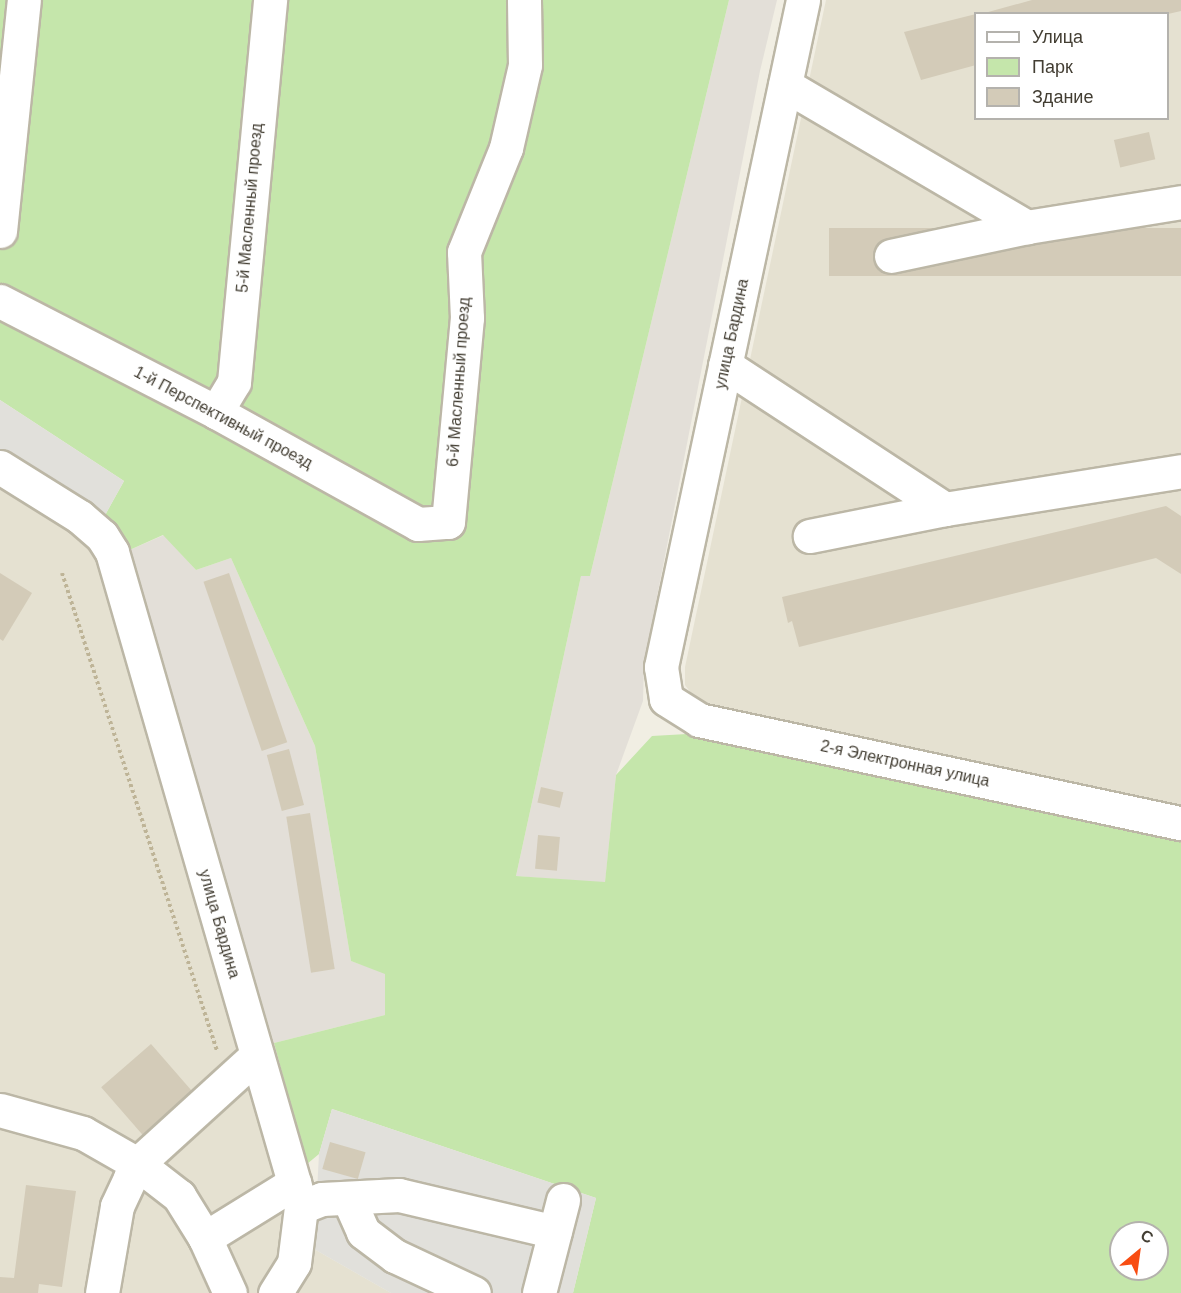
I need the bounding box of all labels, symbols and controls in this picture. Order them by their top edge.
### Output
legend [974,12,1169,120]
text: Улица [1032,27,1083,47]
text: Парк [1032,57,1073,77]
text: Здание [1032,87,1093,107]
street label: 5-й Масленный проезд [233,122,267,294]
street label: улица Бардина [711,277,753,391]
street label: 6-й Масленный проезд [443,296,475,468]
street label: 1-й Перспективный проезд [130,363,316,473]
street label: 2-я Электронная улица [819,737,991,791]
street label: улица Бардина [194,867,244,981]
north arrow [1109,1221,1169,1281]
text: С [1138,1226,1156,1247]

